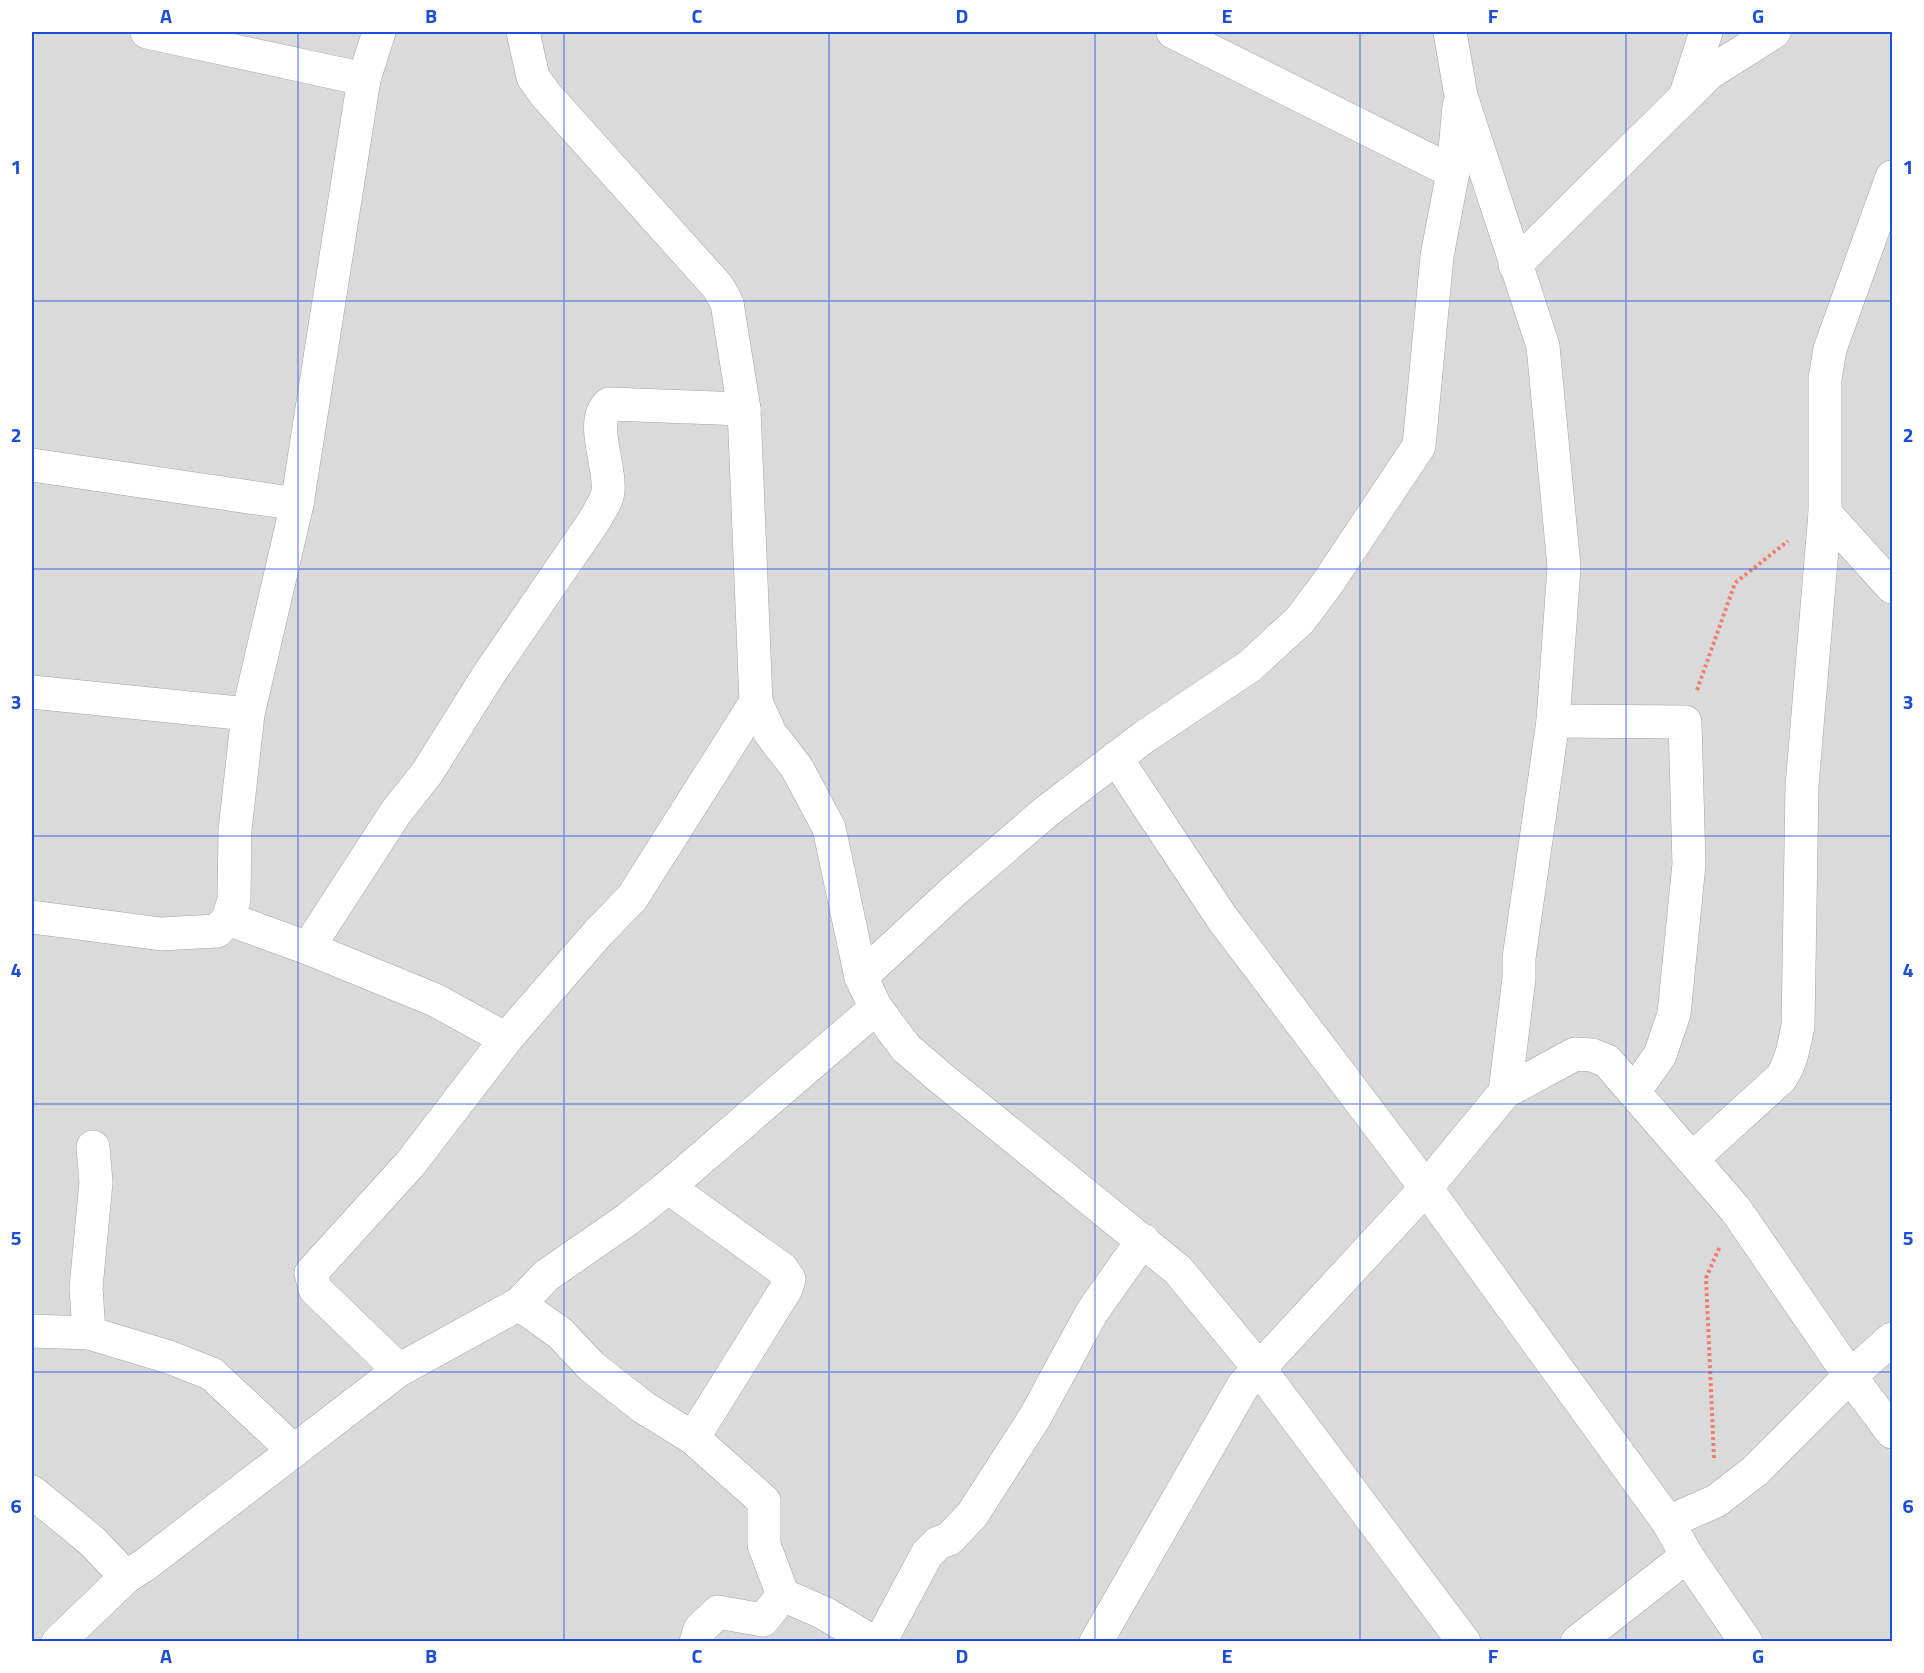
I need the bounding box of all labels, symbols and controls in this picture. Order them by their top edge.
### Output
text: A [160,0,172,31]
text: B [425,0,437,31]
text: C [692,0,703,31]
text: D [956,0,968,31]
text: E [1221,0,1233,31]
text: F [1488,0,1499,31]
text: G [1752,0,1764,31]
text: 1 [10,151,22,182]
text: 1 [1902,151,1914,182]
text: 2 [10,419,22,450]
text: 2 [1902,419,1914,450]
text: 3 [10,686,22,717]
text: 3 [1902,686,1914,717]
text: 4 [10,954,22,985]
text: 4 [1902,954,1914,985]
text: 5 [10,1222,22,1253]
text: 5 [1902,1222,1914,1253]
text: 6 [10,1490,22,1521]
text: 6 [1902,1490,1914,1521]
text: A [160,1640,172,1671]
text: B [425,1640,437,1671]
text: C [692,1640,703,1671]
text: D [956,1640,968,1671]
text: E [1221,1640,1233,1671]
text: F [1488,1640,1499,1671]
text: G [1752,1640,1764,1671]

